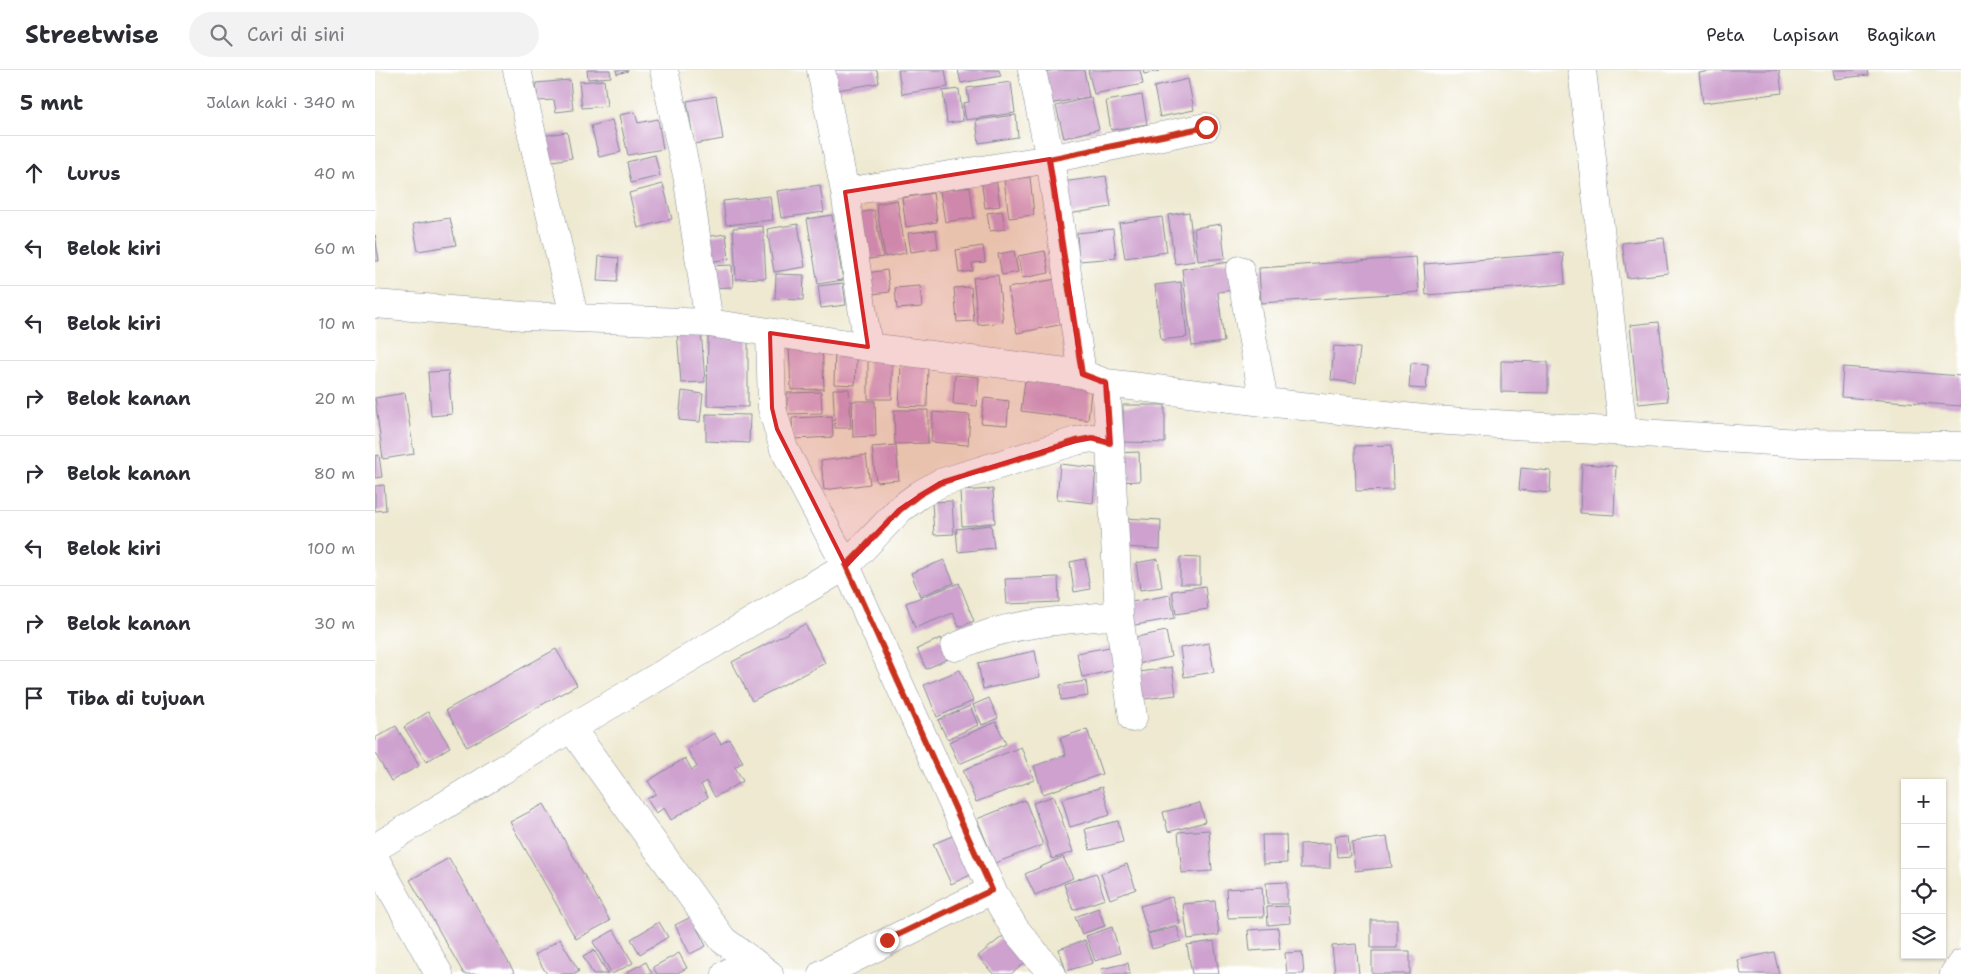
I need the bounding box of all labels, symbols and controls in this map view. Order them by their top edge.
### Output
search box [189,12,539,57]
text: Streetwise [25,19,159,51]
icon: search [207,21,235,49]
text: Cari di sini [247,22,345,47]
text: Peta [1706,23,1745,47]
text: Lapisan [1773,23,1839,47]
text: Bagikan [1867,23,1936,47]
text: 5 mnt [20,89,83,117]
text: Jalan kaki · 340 m [206,92,355,113]
route start [1195,116,1218,139]
icon: ahead [20,159,48,187]
text: Lurus [67,161,121,186]
text: 40 m [313,163,355,184]
icon: left [20,234,48,262]
text: Belok kiri [67,236,161,261]
text: 60 m [314,238,355,259]
icon: left [20,309,48,337]
text: Belok kiri [67,311,161,336]
text: 10 m [318,313,355,334]
icon: right [20,384,48,412]
text: Belok kanan [67,386,191,411]
text: 20 m [314,388,355,409]
icon: right [20,459,48,487]
text: Belok kanan [67,461,191,486]
text: 80 m [314,463,355,484]
icon: left [20,534,48,562]
text: Belok kiri [67,536,161,561]
text: 100 m [307,538,355,559]
icon: right [20,609,48,637]
text: Belok kanan [67,611,191,636]
text: 30 m [314,613,355,634]
icon: arrive [20,684,48,712]
text: Tiba di tujuan [67,686,205,711]
map controls [1901,779,1946,959]
button: + [1901,779,1946,824]
button: − [1901,824,1946,869]
button: locate [1901,869,1946,914]
button: layers [1901,914,1946,959]
route end [876,929,899,952]

